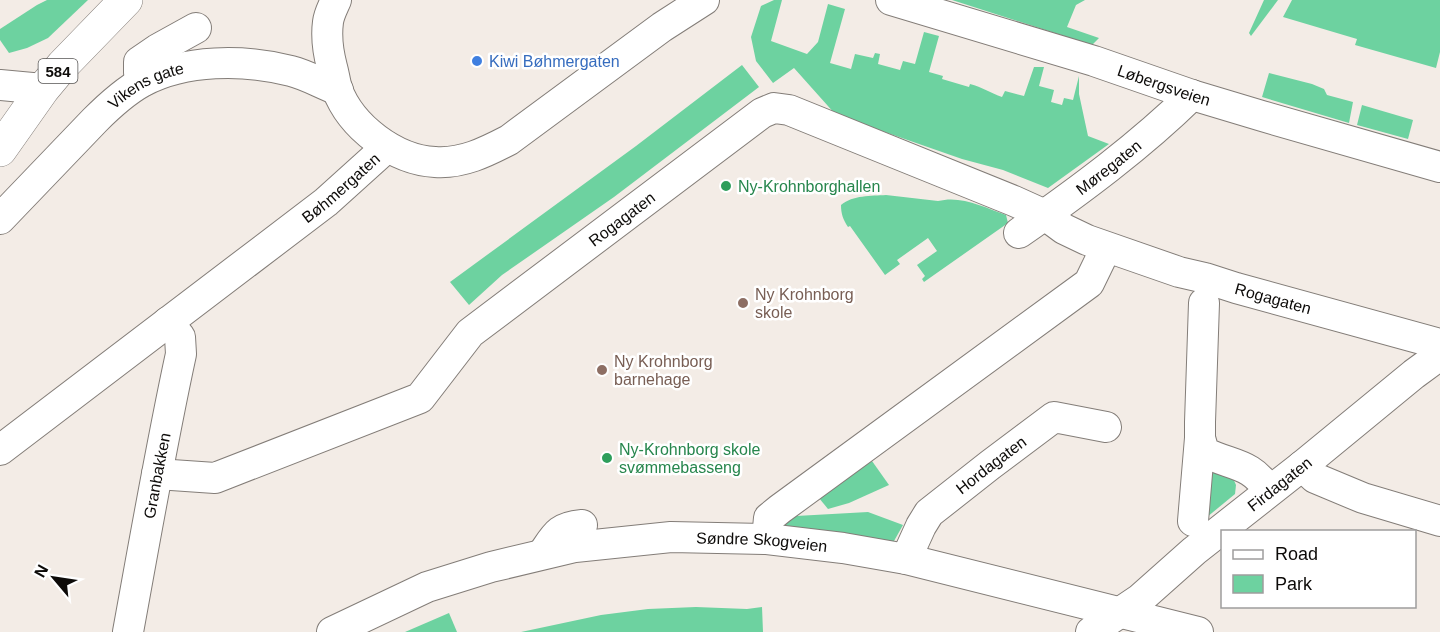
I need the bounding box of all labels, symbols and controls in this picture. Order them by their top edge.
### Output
place label: Kiwi Bøhmergaten [489,53,620,70]
marker: Kiwi Bøhmergaten [470,54,484,68]
road number: 584 [38,59,78,83]
street label: Vikens gate [105,59,185,112]
street label: Løbergsveien [1115,61,1212,109]
street label: Møregaten [1073,136,1144,198]
street label: Bøhmergaten [298,150,383,226]
place label: Ny-Krohnborghallen [738,178,880,195]
marker: Ny-Krohnborghallen [719,179,733,193]
street label: Rogagaten [585,188,658,249]
street label: Rogagaten [1233,280,1313,317]
place label: Ny Krohnborg skole [755,286,854,321]
marker: Ny Krohnborg skole [736,296,750,310]
place label: Ny Krohnborg barnehage [614,353,713,388]
marker: Ny Krohnborg barnehage [595,363,609,377]
street label: Granbakken [140,431,173,520]
street label: Hordagaten [953,433,1029,497]
place label: Ny-Krohnborg skole svømmebasseng [619,441,761,476]
marker: Ny-Krohnborg skole svømmebasseng [600,451,614,465]
street label: Firdagaten [1244,453,1315,514]
street label: Søndre Skogveien [696,529,828,555]
legend [1221,530,1416,608]
text: Road [1275,544,1318,564]
north arrow [24,548,84,608]
text: N [31,562,52,580]
text: Park [1275,574,1313,594]

